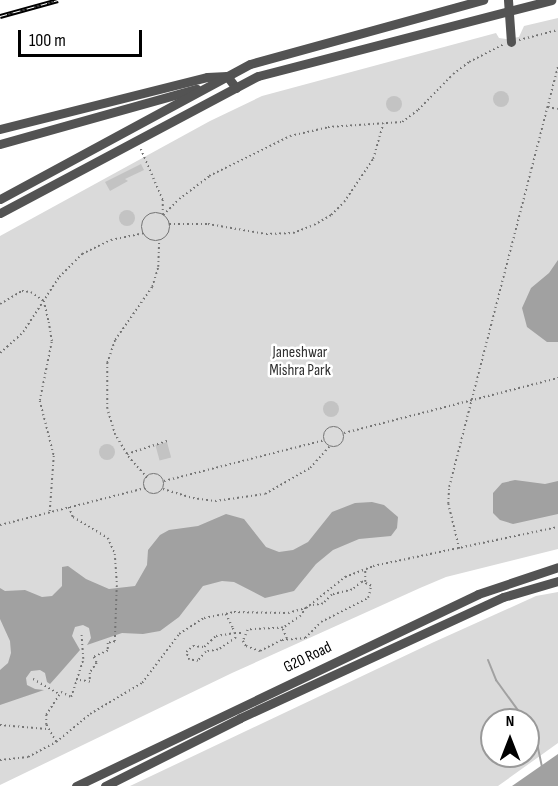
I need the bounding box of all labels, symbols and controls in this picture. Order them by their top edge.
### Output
scale bar [21,18,146,56]
text: 100 m [29,30,66,51]
park label: Janeshwar Mishra Park [269,343,331,381]
street label: G20 Road [281,638,335,678]
north arrow [480,708,540,768]
text: N [506,712,514,731]

